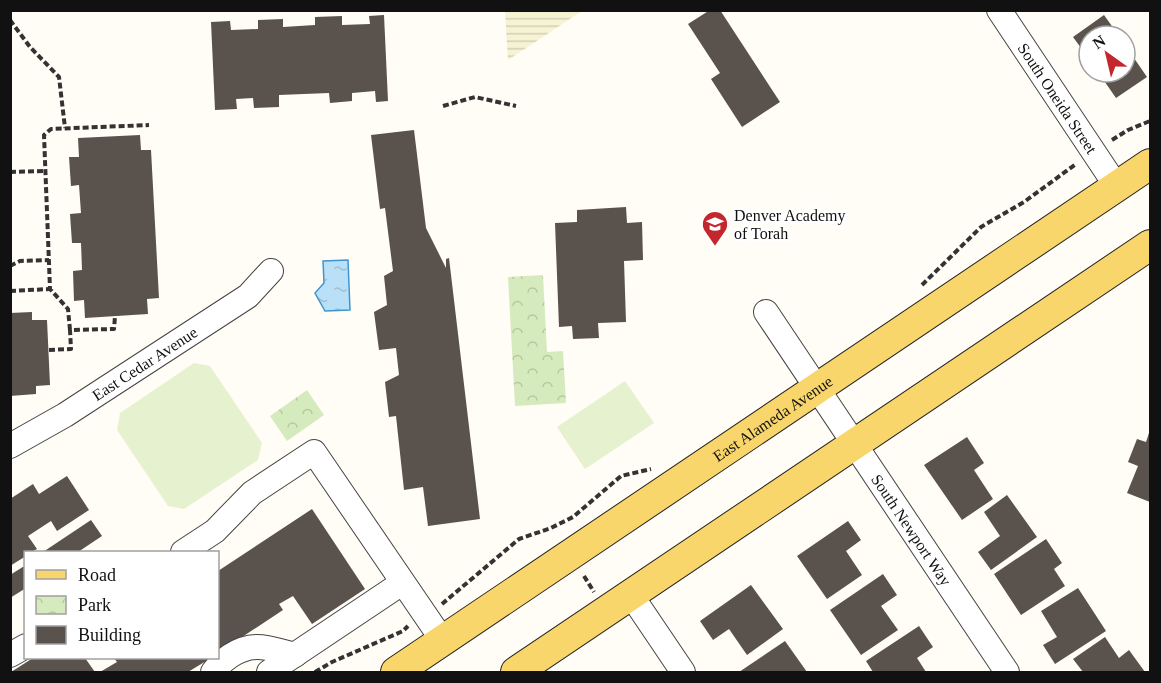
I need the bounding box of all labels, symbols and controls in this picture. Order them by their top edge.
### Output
north arrow [1077,24,1137,84]
text: N [1089,31,1109,52]
street label: South Oneida Street [1015,40,1101,157]
place label: Denver Academy of Torah [734,207,846,242]
school or university icon: Denver Academy of Torah [700,209,730,247]
street label: East Cedar Avenue [89,323,200,404]
street label: East Alameda Avenue [710,373,836,465]
street label: South Newport Way [868,471,955,589]
legend [24,551,219,659]
text: Road [78,565,116,585]
text: Park [78,595,111,615]
text: Building [78,625,141,645]

